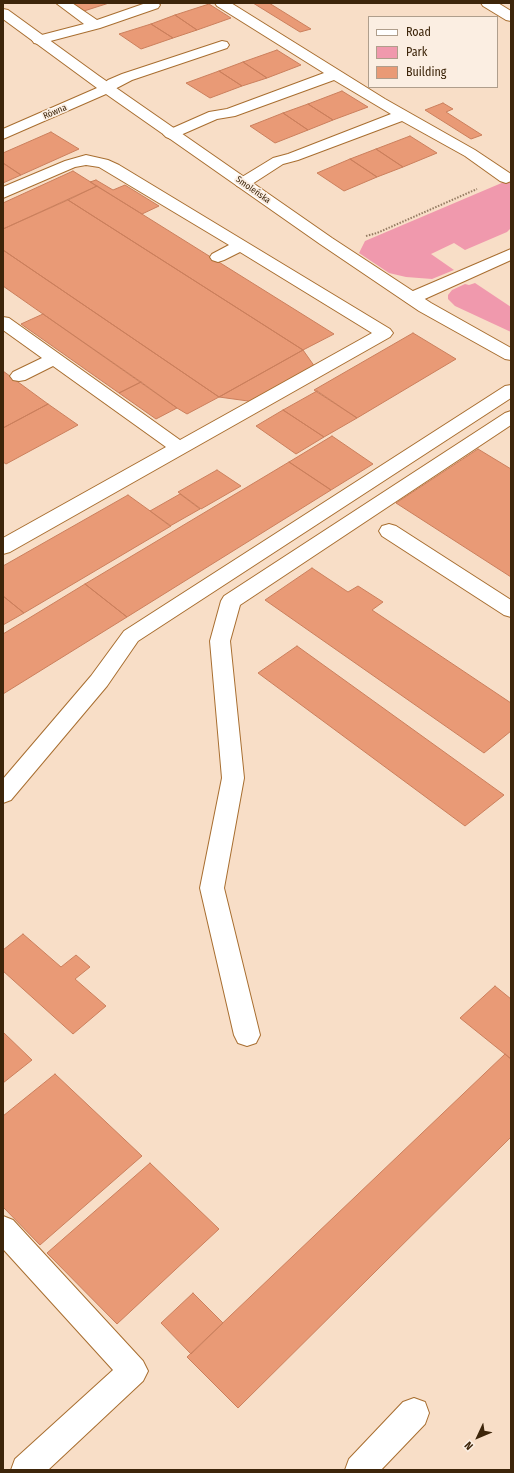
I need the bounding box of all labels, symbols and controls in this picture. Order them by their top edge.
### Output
legend [368,16,498,88]
text: Road [406,25,431,39]
text: Park [406,45,427,59]
text: Building [406,65,446,79]
street label: Równa [42,102,68,122]
street label: Smoleńska [234,174,272,206]
north arrow [458,1417,498,1457]
text: N [462,1439,476,1453]

